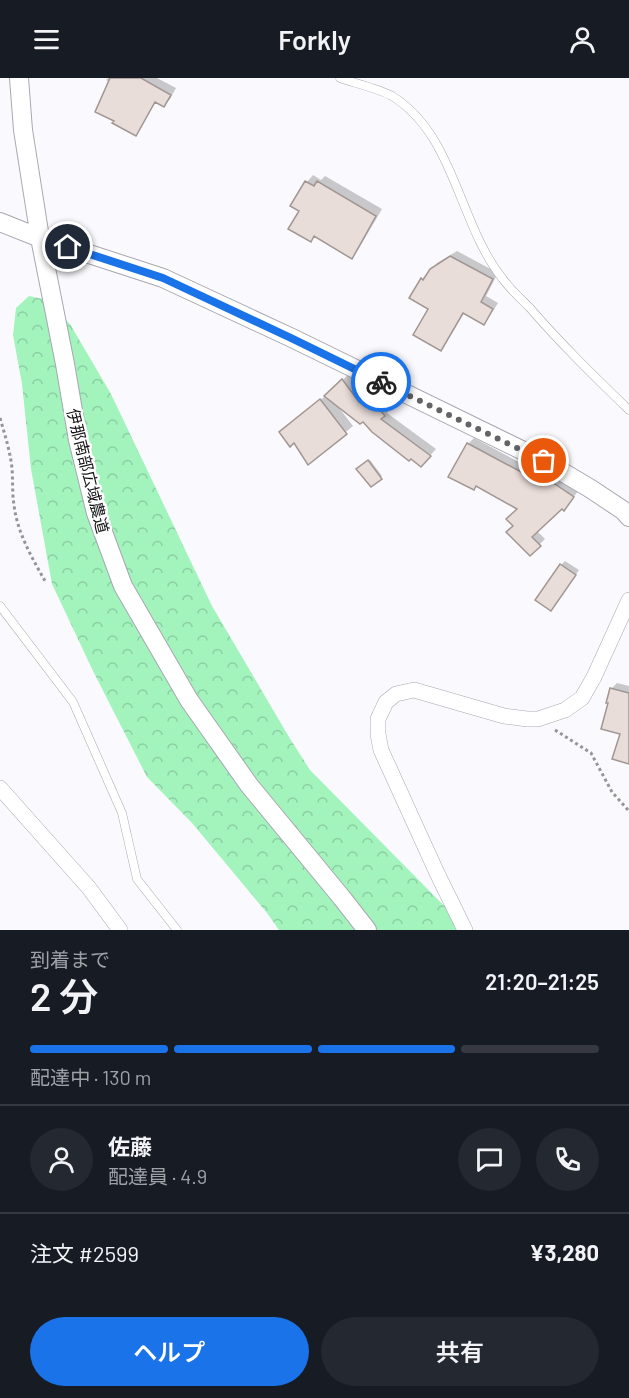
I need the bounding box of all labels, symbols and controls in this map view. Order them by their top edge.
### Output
icon: menu [30,23,63,56]
text: Forkly [278,23,351,55]
icon: person [566,23,599,56]
pin [42,221,93,272]
icon: home [51,230,84,263]
courier [351,352,411,412]
icon: bike [365,366,398,399]
street label: 伊那南部広域農道 [64,406,113,535]
pin [518,435,569,486]
icon: bag [527,444,560,477]
text: 到着まで [30,947,110,971]
text: 21:20–21:25 [485,968,599,994]
text: 2 分 [30,972,98,1019]
text: 配達中 · 130 m [30,1065,151,1089]
button: person [30,1128,93,1191]
button: chat [458,1128,521,1191]
button: phone [536,1128,599,1191]
text: 佐藤 [108,1133,152,1159]
text: 配達員 · 4.9 [108,1164,207,1188]
text: ¥3,280 [529,1239,599,1265]
text: 注文 #2599 [30,1240,139,1266]
button: ヘルプ [30,1317,309,1386]
button: 共有 [321,1317,599,1386]

